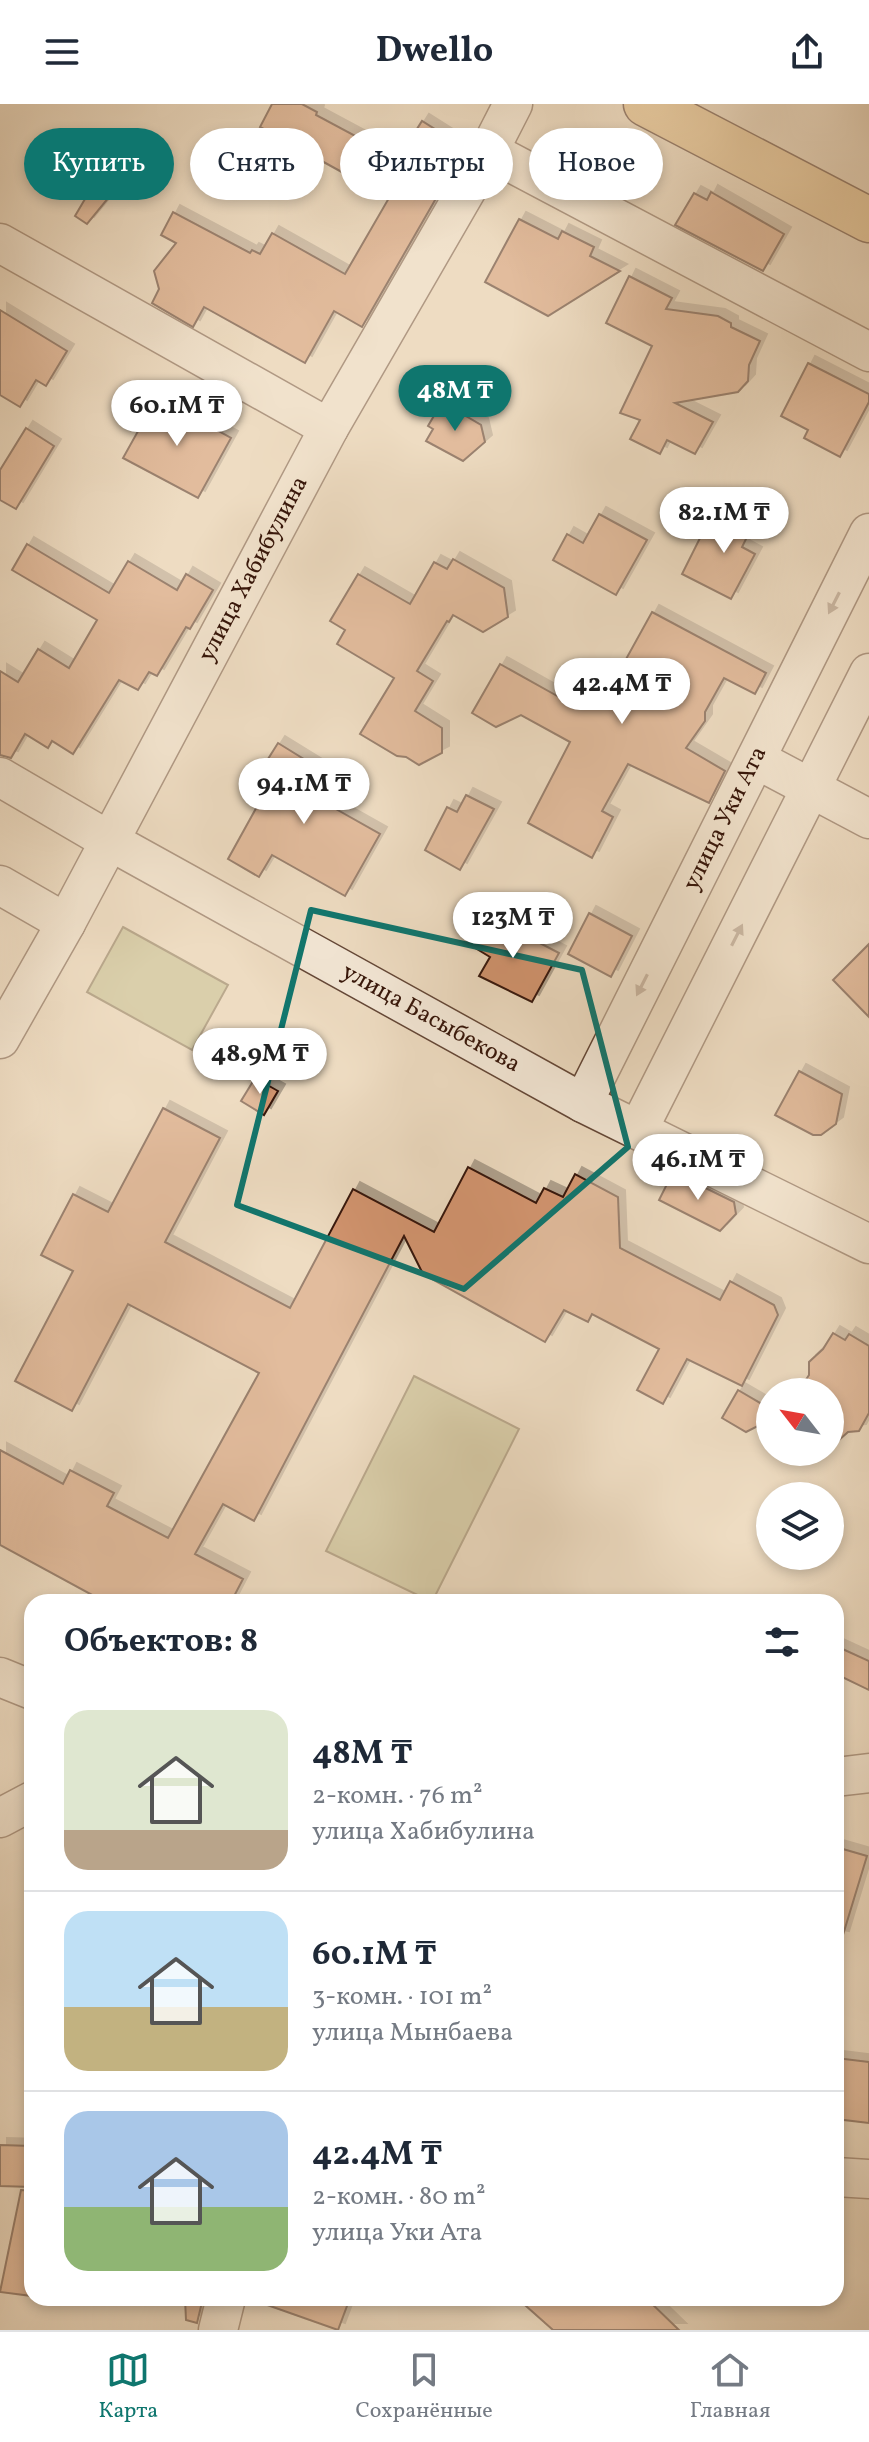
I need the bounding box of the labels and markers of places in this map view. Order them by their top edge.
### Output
pin: 48M ₸ [399,365,511,433]
pin: 60.1M ₸ [103,380,251,448]
pin: 82.1M ₸ [650,487,798,555]
pin: 42.4M ₸ [548,658,696,726]
pin: 94.1M ₸ [230,758,378,826]
pin: 123M ₸ [448,892,578,960]
pin: 48.9M ₸ [186,1028,334,1096]
pin: 46.1M ₸ [624,1134,772,1202]

